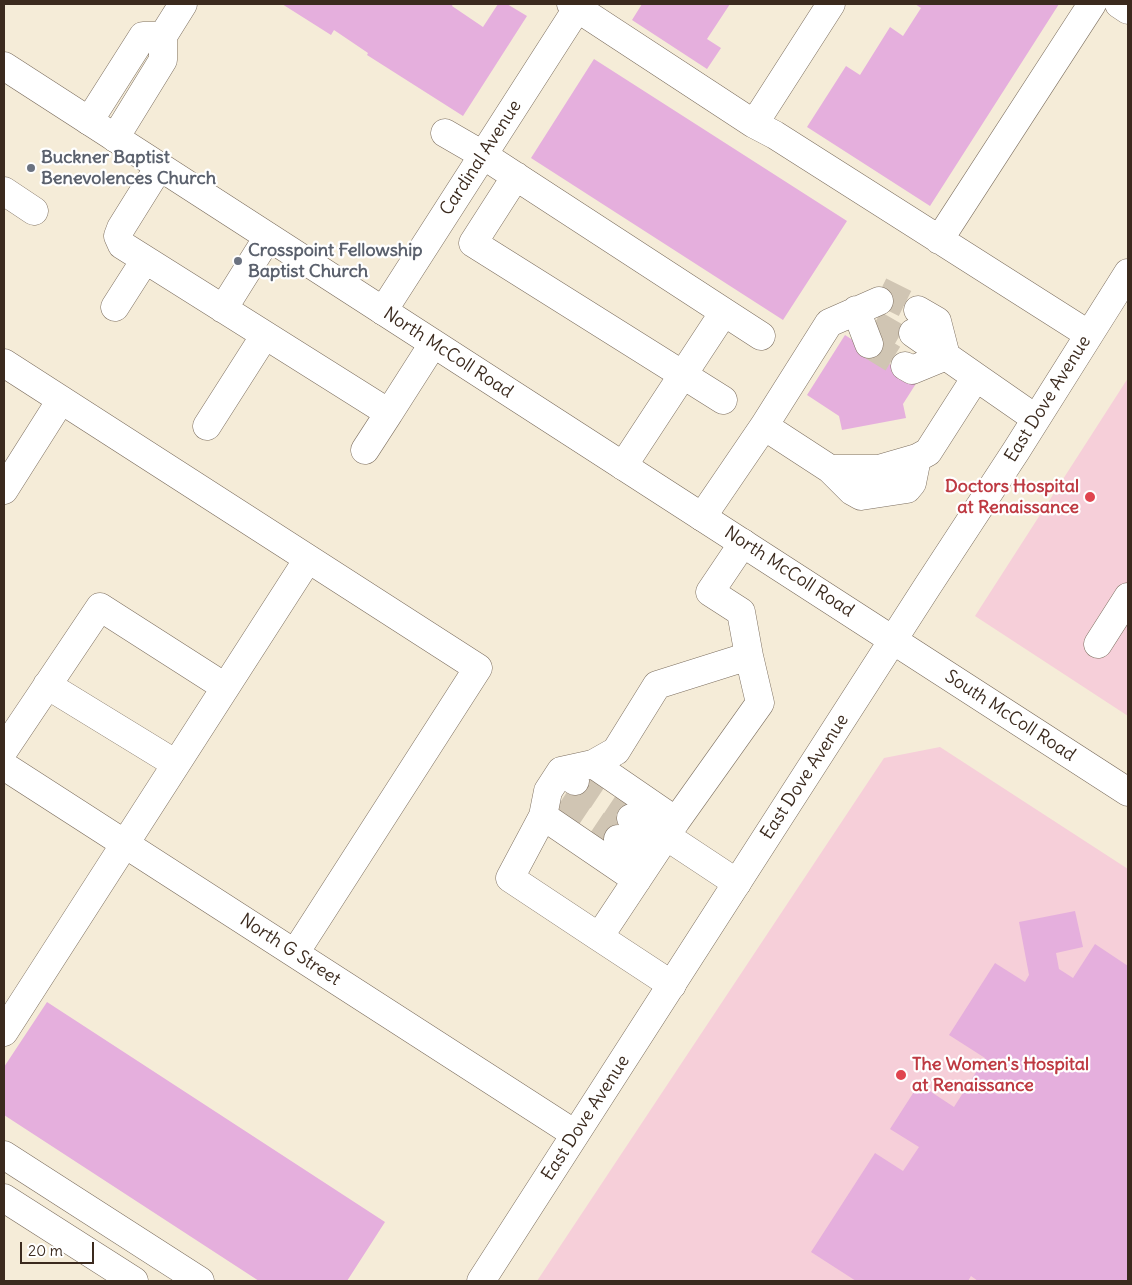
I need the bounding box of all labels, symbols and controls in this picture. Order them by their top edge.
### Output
street label: Cardinal Avenue [436,96,526,220]
place label: Buckner Baptist Benevolences Church [41,147,216,190]
marker: Buckner Baptist Benevolences Church [25,162,37,174]
place label: Crosspoint Fellowship Baptist Church [248,240,423,282]
marker: Crosspoint Fellowship Baptist Church [232,255,244,267]
street label: North McColl Road [379,303,517,403]
street label: East Dove Avenue [1000,332,1096,466]
place label: Doctors Hospital at Renaissance [945,476,1079,518]
marker: Doctors Hospital at Renaissance [1083,490,1097,504]
street label: North McColl Road [720,522,858,622]
street label: South McColl Road [941,666,1079,766]
street label: East Dove Avenue [756,710,854,844]
street label: North G Street [236,909,344,991]
street label: East Dove Avenue [537,1051,635,1185]
place label: The Women's Hospital at Renaissance [912,1054,1089,1096]
marker: The Women's Hospital at Renaissance [894,1068,908,1082]
scale bar [22,1232,96,1264]
text: 20 m [28,1241,63,1260]

